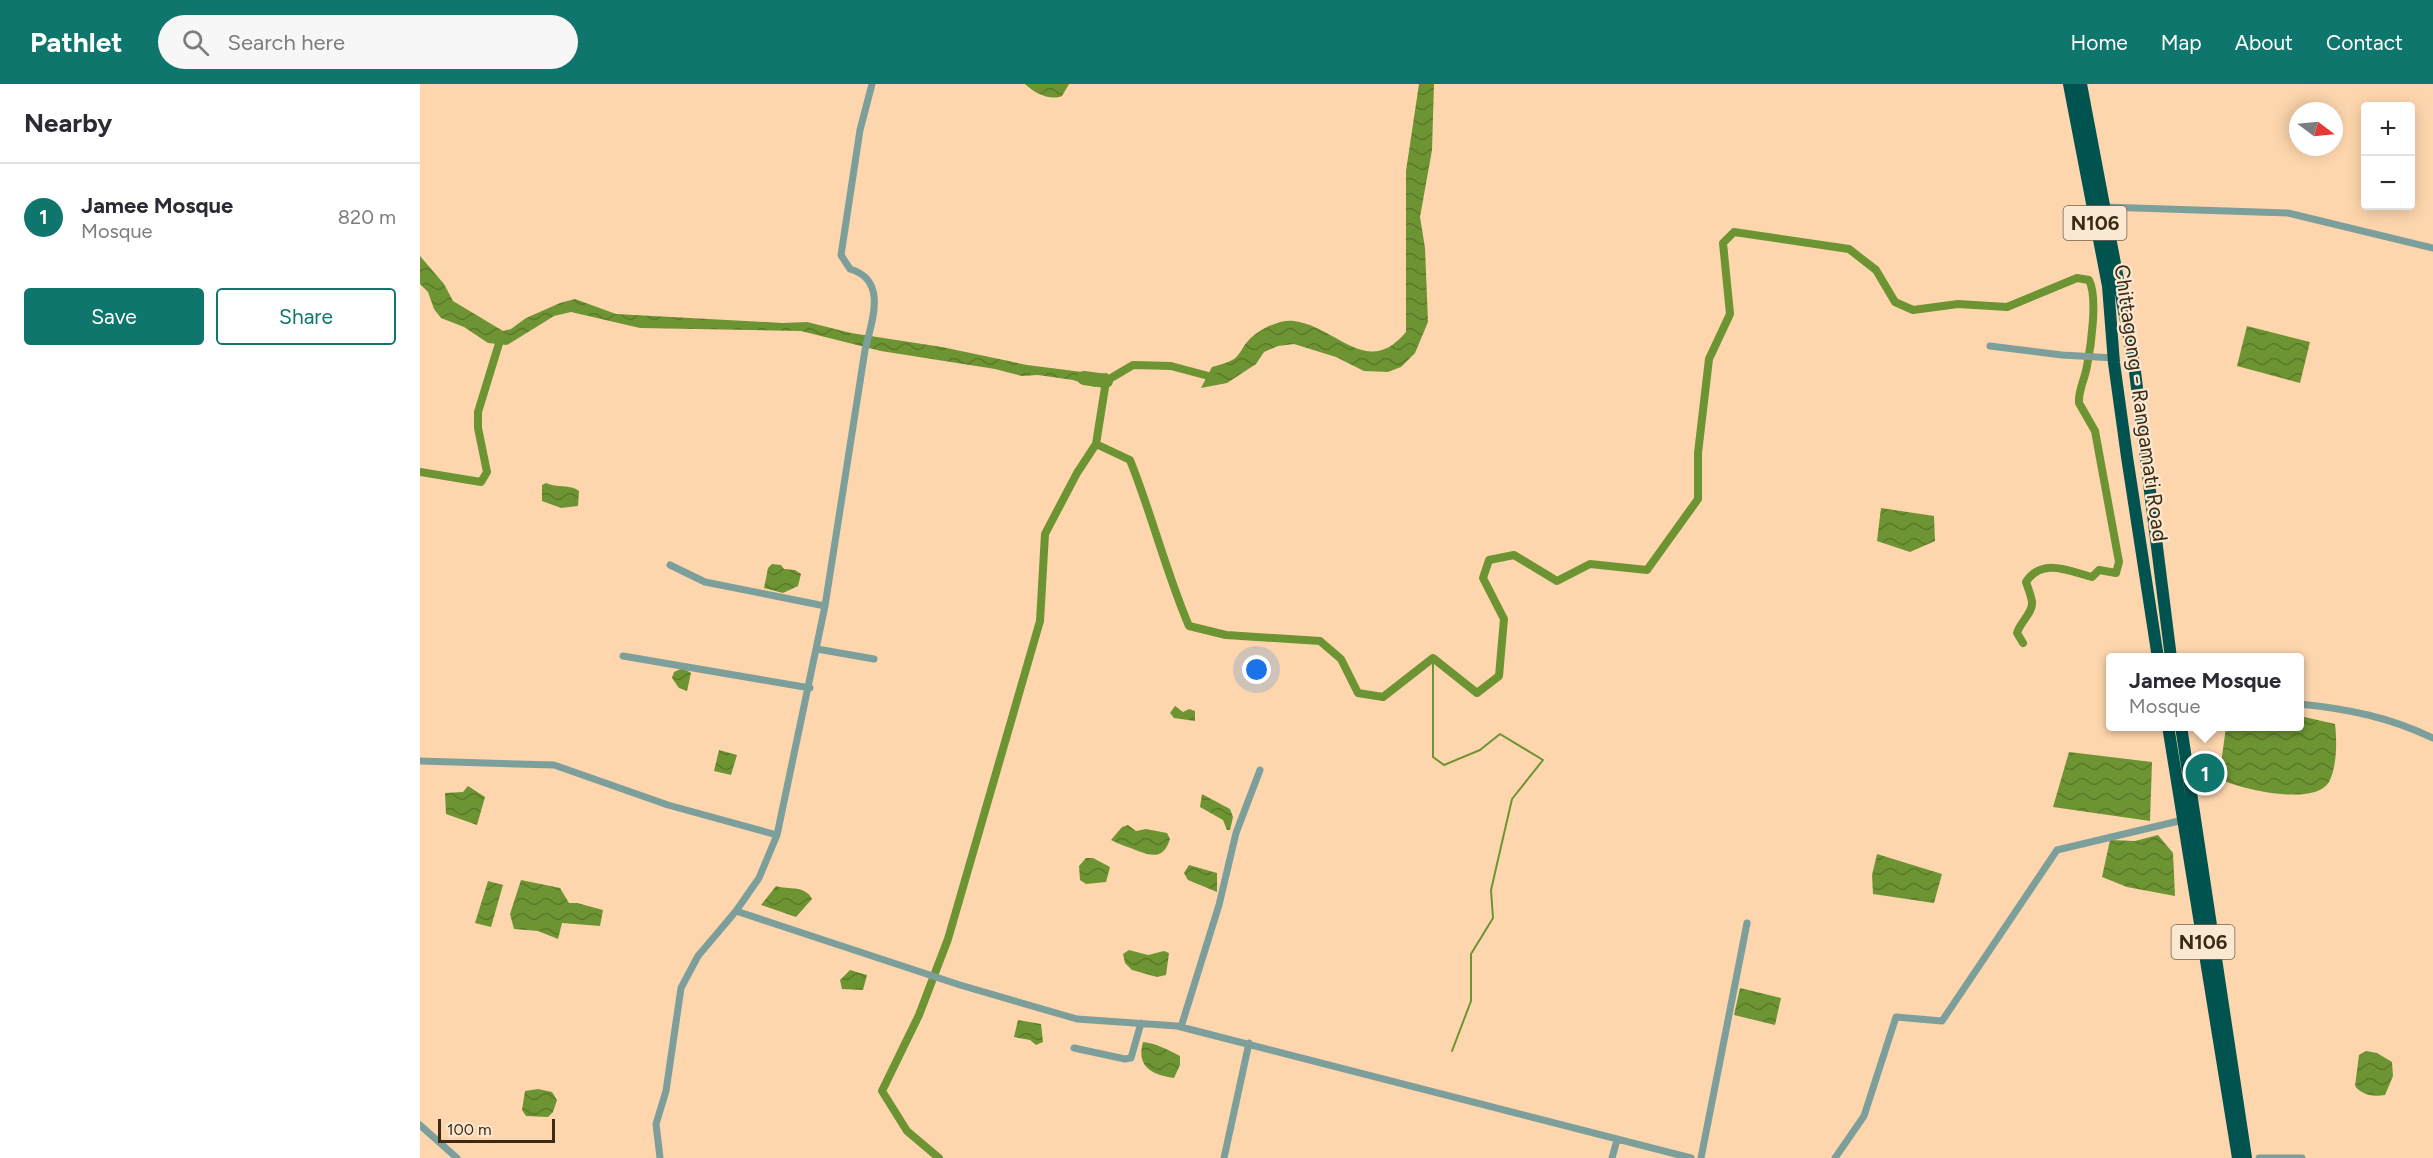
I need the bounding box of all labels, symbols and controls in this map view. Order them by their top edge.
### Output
search box [158,15,578,69]
text: Pathlet [30,25,122,59]
icon: search [179,26,212,59]
text: Search here [227,29,345,56]
text: Home [2071,30,2128,55]
text: Map [2161,30,2202,55]
text: About [2235,30,2293,55]
text: Contact [2326,30,2403,55]
north arrow [2289,102,2343,156]
map controls [2361,102,2415,210]
button: + [2361,102,2415,156]
text: Nearby [24,107,112,139]
button: − [2361,156,2415,210]
text: Jamee Mosque [81,192,233,219]
text: 1 [39,205,48,229]
text: 820 m [338,205,396,229]
road number: N106 [2064,206,2126,240]
text: Mosque [81,219,152,243]
street label: Chittagong - Rangamati Road [2110,263,2173,543]
button: Save [24,288,204,345]
button: Share [216,288,396,345]
popup [2106,653,2304,731]
your location [1242,655,1271,684]
text: Jamee Mosque [2129,667,2281,694]
text: Mosque [2129,694,2200,718]
pin: 1 [2186,750,2224,796]
road number: N106 [2172,925,2234,959]
scale bar [438,1116,555,1144]
text: 100 m [447,1120,492,1139]

